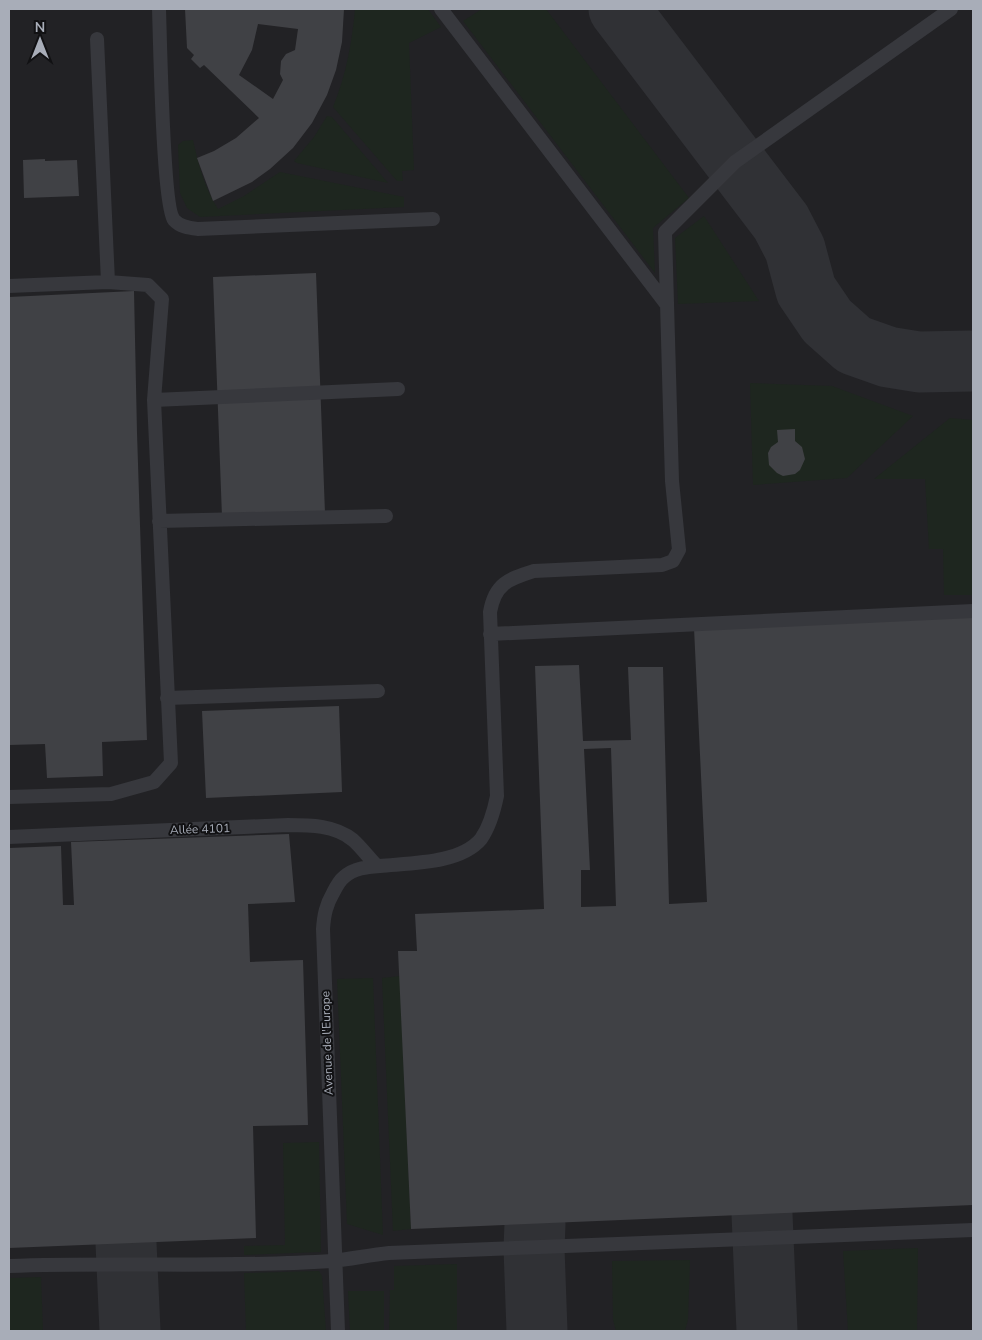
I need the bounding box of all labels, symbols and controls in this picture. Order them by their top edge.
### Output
north arrow [15,15,65,65]
text: N [35,18,45,37]
street label: Allée 4101 [170,820,230,838]
street label: Avenue de l'Europe [317,991,337,1095]

